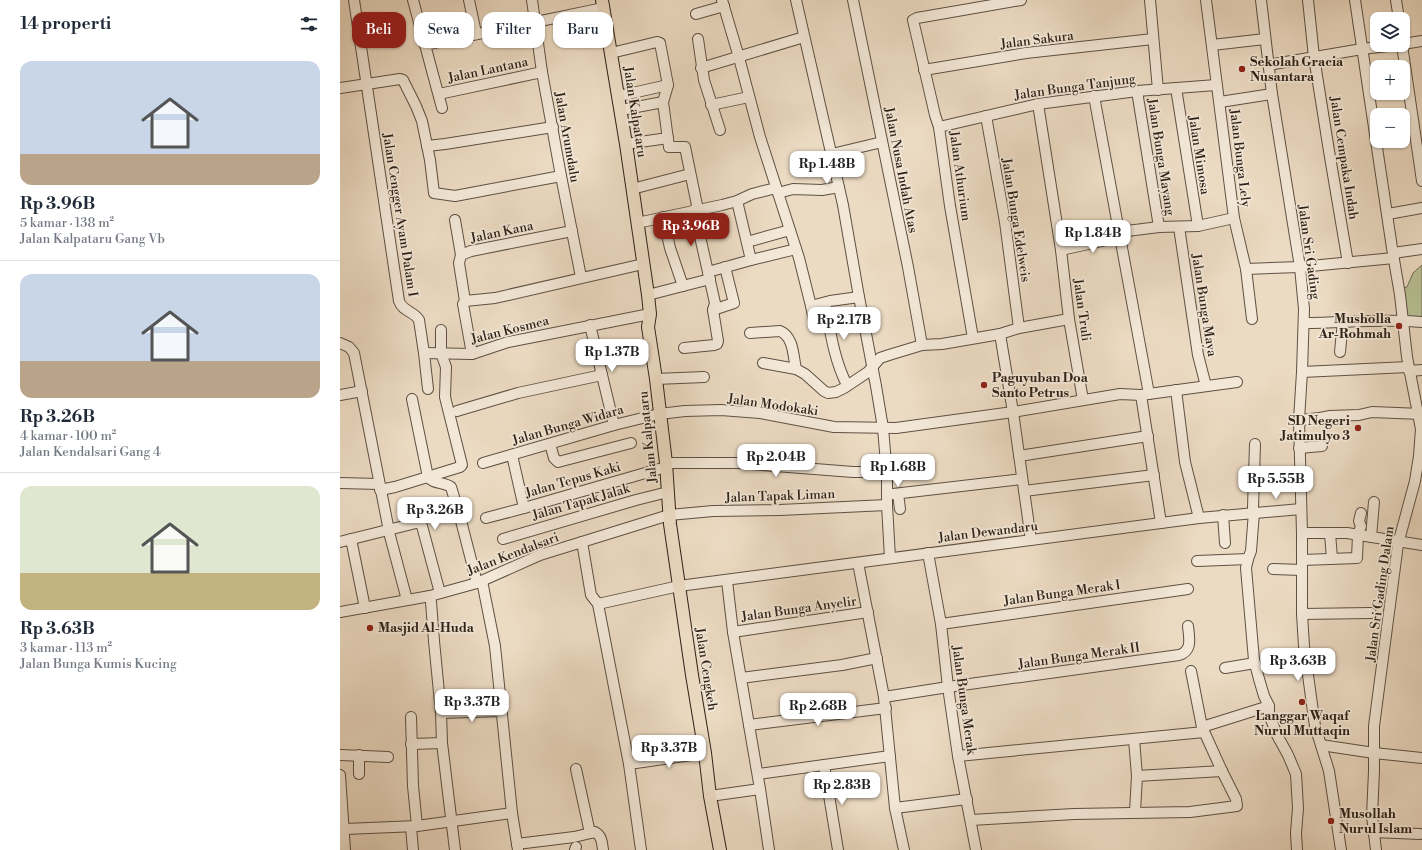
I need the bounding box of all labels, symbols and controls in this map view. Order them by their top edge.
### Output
chip: Beli [352,12,406,48]
chip: Sewa [414,12,474,48]
chip: Filter [482,12,545,48]
chip: Baru [553,12,613,48]
map controls [1370,12,1410,148]
button: layers [1370,12,1410,52]
text: 14 properti [20,13,111,35]
icon: filters [298,13,320,35]
street label: Jalan Sakura [998,28,1075,53]
street label: Jalan Lantana [445,54,530,87]
place label: Sekolah Gracia Nusantara [1250,54,1344,85]
button: + [1370,60,1410,100]
street label: Jalan Kalpataru [620,64,650,159]
marker: Sekolah Gracia Nusantara [1237,64,1247,74]
street label: Jalan Bunga Tanjung [1012,71,1137,104]
icon: home [134,87,206,159]
street label: Jalan Arumdalu [551,89,583,184]
street label: Jalan Cempaka Indah [1326,94,1362,221]
street label: Jalan Bunga Mayang [1144,96,1178,217]
street label: Jalan Nusa Indah Atas [881,105,921,235]
street label: Jalan Bunga Lely [1226,107,1254,209]
button: − [1370,108,1410,148]
street label: Jalan Mimosa [1185,113,1213,196]
street label: Jalan Athurium [946,129,974,223]
street label: Jalan Cengger Ayam Dalam I [379,131,421,298]
pin: Rp 1.48B [786,151,868,185]
text: Rp 1.48B [799,156,855,172]
street label: Jalan Bunga Edelweis [998,156,1034,283]
text: Rp 3.96B [20,193,95,215]
street label: Jalan Sri Gading [1294,203,1324,301]
pin: Rp 3.96B [650,213,732,247]
text: 5 kamar · 138 m² [20,215,114,231]
street label: Jalan Kana [468,217,535,247]
text: Rp 3.96B [662,218,720,234]
pin: Rp 1.84B [1052,220,1134,254]
text: Rp 1.84B [1065,225,1121,241]
text: Jalan Kalpataru Gang Vb [20,231,165,247]
street label: Jalan Bunga Maya [1188,251,1220,358]
street label: Jalan Truli [1070,277,1094,342]
icon: home [134,300,206,372]
pin: Rp 2.17B [803,307,885,341]
place label: Musholla Ar-Rohmah [1318,311,1392,342]
street label: Jalan Kosmea [468,312,551,348]
text: Rp 2.17B [817,312,871,328]
marker: Musholla Ar-Rohmah [1394,321,1404,331]
pin: Rp 1.37B [571,339,653,373]
text: Rp 1.37B [585,344,639,360]
place label: Paguyuban Doa Santo Petrus [992,370,1089,401]
marker: Paguyuban Doa Santo Petrus [979,380,989,390]
street label: Jalan Kalpataru [635,390,661,485]
street label: Jalan Modokaki [726,391,819,419]
street label: Jalan Bunga Widara [510,401,626,449]
text: Rp 3.26B [20,406,95,428]
place label: SD Negeri Jatimulyo 3 [1279,413,1350,444]
marker: SD Negeri Jatimulyo 3 [1353,423,1363,433]
text: 4 kamar · 100 m² [20,428,116,444]
text: Jalan Kendalsari Gang 4 [20,444,161,460]
pin: Rp 2.04B [735,444,817,478]
text: Rp 2.04B [746,449,806,465]
pin: Rp 1.68B [857,454,939,488]
street label: Jalan Tepus Kaki [523,459,623,502]
text: Rp 1.68B [870,459,926,475]
pin: Rp 5.55B [1235,466,1317,500]
text: Rp 5.55B [1247,471,1305,487]
street label: Jalan Tapak Jalak [529,480,633,524]
street label: Jalan Tapak Liman [724,486,836,506]
pin: Rp 3.26B [394,497,476,531]
text: Rp 3.26B [406,502,464,518]
icon: home [134,512,206,584]
street label: Jalan Dewandaru [936,518,1039,546]
street label: Jalan Sri Gading Dalam [1362,525,1398,664]
street label: Jalan Kendalsari [464,529,561,579]
street label: Jalan Bunga Merak I [1002,577,1122,609]
street label: Jalan Bunga Anyelir [739,593,858,625]
text: Rp 3.63B [20,618,95,640]
place label: Masjid Al-Huda [378,620,475,636]
marker: Masjid Al-Huda [365,623,375,633]
street label: Jalan Cengkeh [691,625,721,712]
text: 3 kamar · 113 m² [20,640,112,656]
street label: Jalan Bunga Merak II [1016,640,1141,673]
street label: Jalan Bunga Merak [948,643,980,757]
pin: Rp 3.63B [1257,648,1339,682]
text: Rp 3.63B [1269,653,1327,669]
text: Jalan Bunga Kumis Kucing [20,656,177,672]
pin: Rp 3.37B [431,689,513,723]
pin: Rp 2.68B [777,693,859,727]
text: Rp 3.37B [444,694,500,710]
marker: Langgar Waqaf Nurul Muttaqin [1297,697,1307,707]
text: Rp 2.68B [789,698,847,714]
place label: Langgar Waqaf Nurul Muttaqin [1254,708,1350,739]
pin: Rp 3.37B [628,735,710,769]
text: Rp 3.37B [641,740,697,756]
pin: Rp 2.83B [801,772,883,806]
text: Rp 2.83B [813,777,871,793]
place label: Musollah Nurul Islam [1339,806,1412,837]
marker: Musollah Nurul Islam [1326,816,1336,826]

